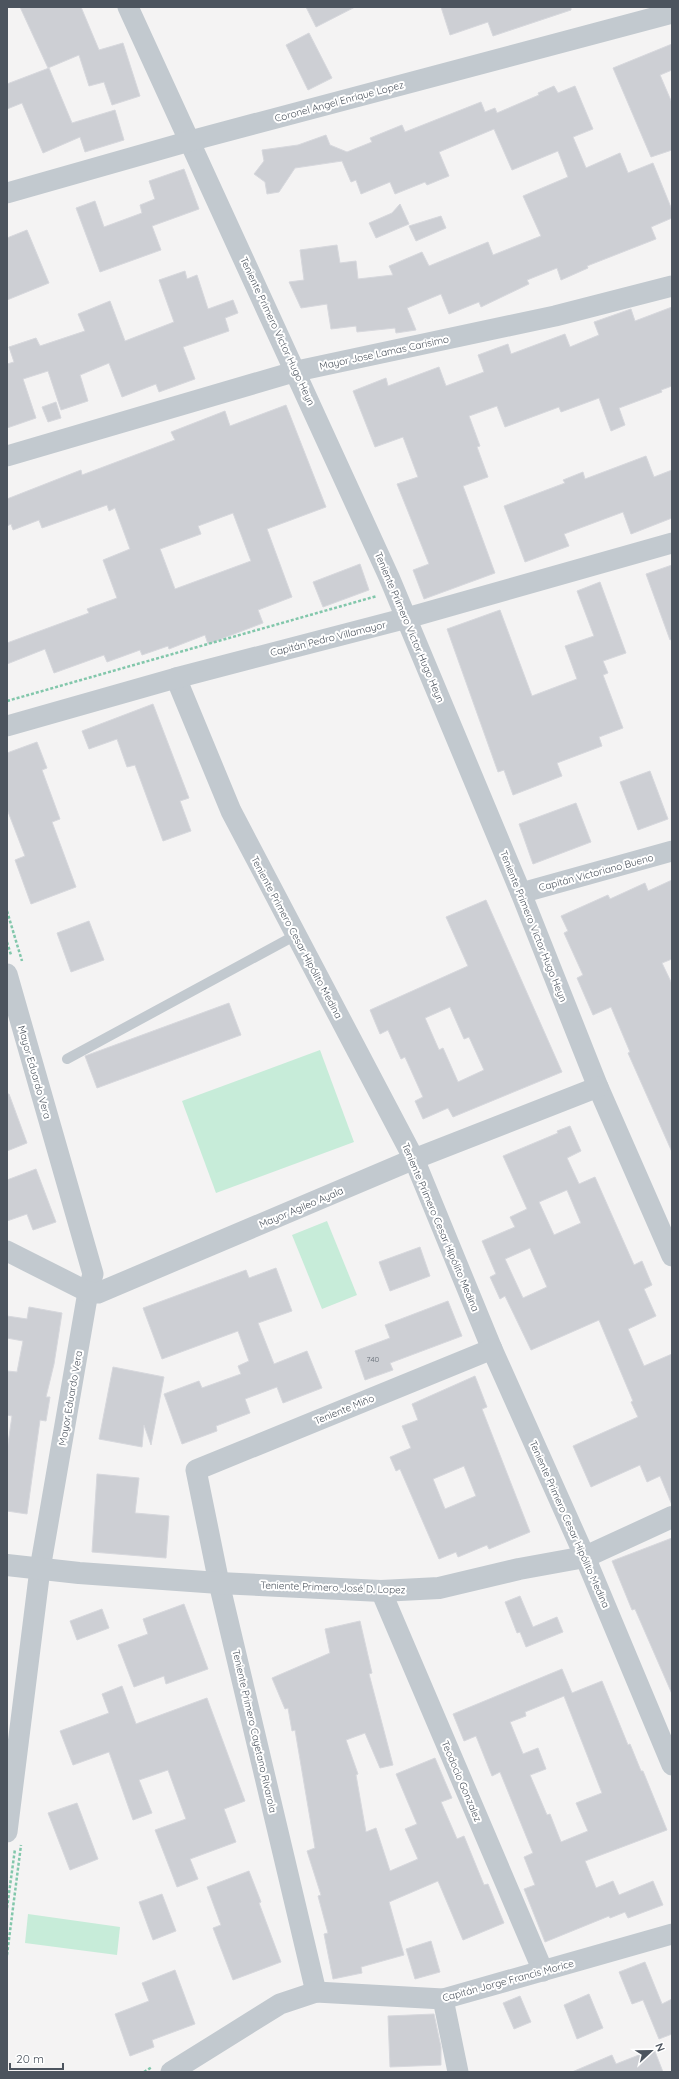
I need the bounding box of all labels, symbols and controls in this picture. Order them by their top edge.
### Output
street label: Coronel Angel Enrique Lopez [273,78,405,125]
street label: Teniente Primero Victor Hugo Heyn [237,255,318,408]
street label: Mayor Jose Lamas Carisimo [318,332,450,373]
street label: Teniente Primero Victor Hugo Heyn [372,550,447,705]
street label: Capitán Pedro Villamayor [269,618,388,659]
street label: Teniente Primero Victor Hugo Heyn [497,848,570,1004]
street label: Capitán Victoriano Bueno [537,851,655,894]
street label: Teniente Primero Cesar Hipólito Medina [248,854,345,1021]
street label: Mayor Eduardo Vera [15,1024,54,1120]
street label: Teniente Primero Cesar Hipólito Medina [399,1141,482,1314]
street label: Mayor Agileo Ayala [257,1184,345,1231]
street label: Mayor Eduardo Vera [56,1349,85,1447]
house number: 740 [367,1354,380,1364]
street label: Teniente Miño [312,1391,376,1427]
street label: Teniente Primero Cesar Hipólito Medina [527,1438,613,1610]
street label: Teniente Primero José D. Lopez [260,1578,406,1597]
street label: Teniente Primero Cayetano RIvarola [229,1648,280,1814]
street label: Teodocio Gonzalez [439,1739,485,1824]
street label: Capitán Jorge Francis Morice [441,1957,576,2004]
north arrow [631,2031,671,2071]
text: N [652,2041,668,2054]
scale bar [10,2045,63,2071]
text: 20 m [16,2051,44,2066]

